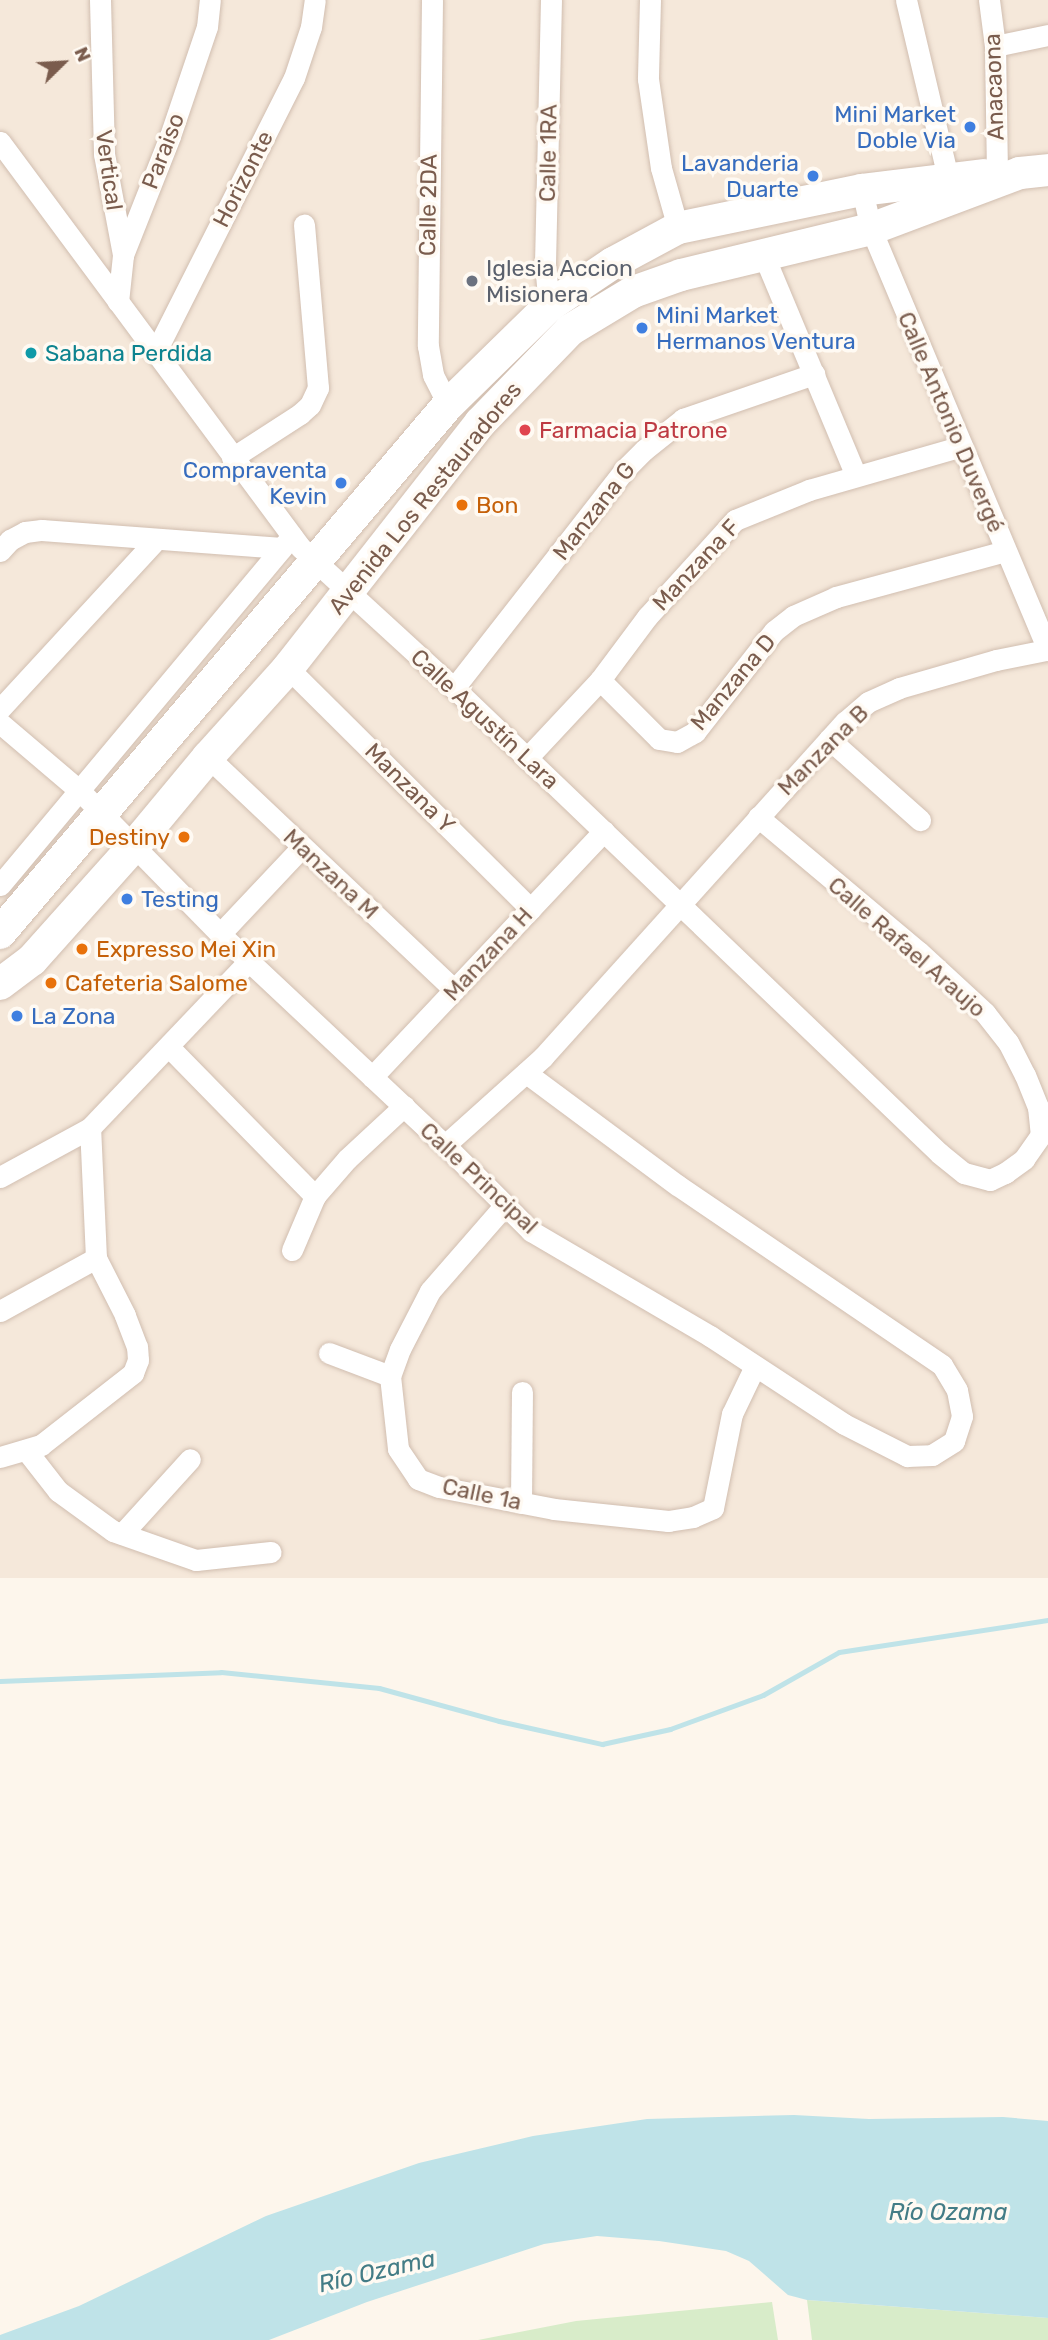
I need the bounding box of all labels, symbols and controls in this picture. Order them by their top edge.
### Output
north arrow [28,28,98,98]
street label: Anacaona [978,33,1010,141]
text: N [69,43,96,65]
place label: Mini Market Doble Via [834,100,956,154]
street label: Calle 1RA [533,104,563,202]
street label: Paraiso [136,109,190,193]
marker: Mini Market Doble Via [962,119,978,135]
street label: Horizonte [207,126,279,232]
street label: Vertical [90,128,128,212]
place label: Lavanderia Duarte [681,149,799,203]
street label: Calle 2DA [413,154,443,256]
marker: Lavanderia Duarte [805,168,821,184]
place label: Iglesia Accion Misionera [486,254,633,308]
marker: Iglesia Accion Misionera [464,273,480,289]
place label: Mini Market Hermanos Ventura [656,301,856,355]
street label: Calle Antonio Duvergé [892,307,1010,537]
marker: Mini Market Hermanos Ventura [634,320,650,336]
place label: Sabana Perdida [45,339,212,367]
marker: Sabana Perdida [23,345,39,361]
street label: Avenida Los Restauradores [323,376,527,620]
place label: Farmacia Patrone [539,416,728,444]
marker: Farmacia Patrone [517,422,533,438]
place label: Compraventa Kevin [183,456,327,510]
street label: Manzana G [547,456,641,566]
marker: Compraventa Kevin [333,475,349,491]
place label: Bon [476,491,519,519]
marker: Bon [454,497,470,513]
street label: Manzana F [647,514,745,616]
street label: Manzana D [685,628,781,736]
street label: Calle Agustín Lara [405,643,565,795]
street label: Manzana B [772,699,874,801]
street label: Manzana Y [359,737,461,839]
place label: Destiny [89,823,170,851]
street label: Manzana M [278,823,384,925]
marker: Destiny [176,829,192,845]
street label: Calle Rafael Araujo [822,871,992,1023]
place label: Testing [141,885,219,913]
marker: Testing [119,891,135,907]
street label: Manzana H [438,901,538,1007]
place label: Expresso Mei Xin [96,935,276,963]
marker: Expresso Mei Xin [74,941,90,957]
place label: Cafeteria Salome [65,969,248,997]
marker: Cafeteria Salome [43,975,59,991]
place label: La Zona [31,1002,116,1030]
marker: La Zona [9,1008,25,1024]
street label: Calle Principal [414,1116,544,1240]
street label: Calle 1a [440,1472,524,1516]
water label: Río Ozama [888,2199,1008,2227]
water label: Río Ozama [316,2245,438,2299]

